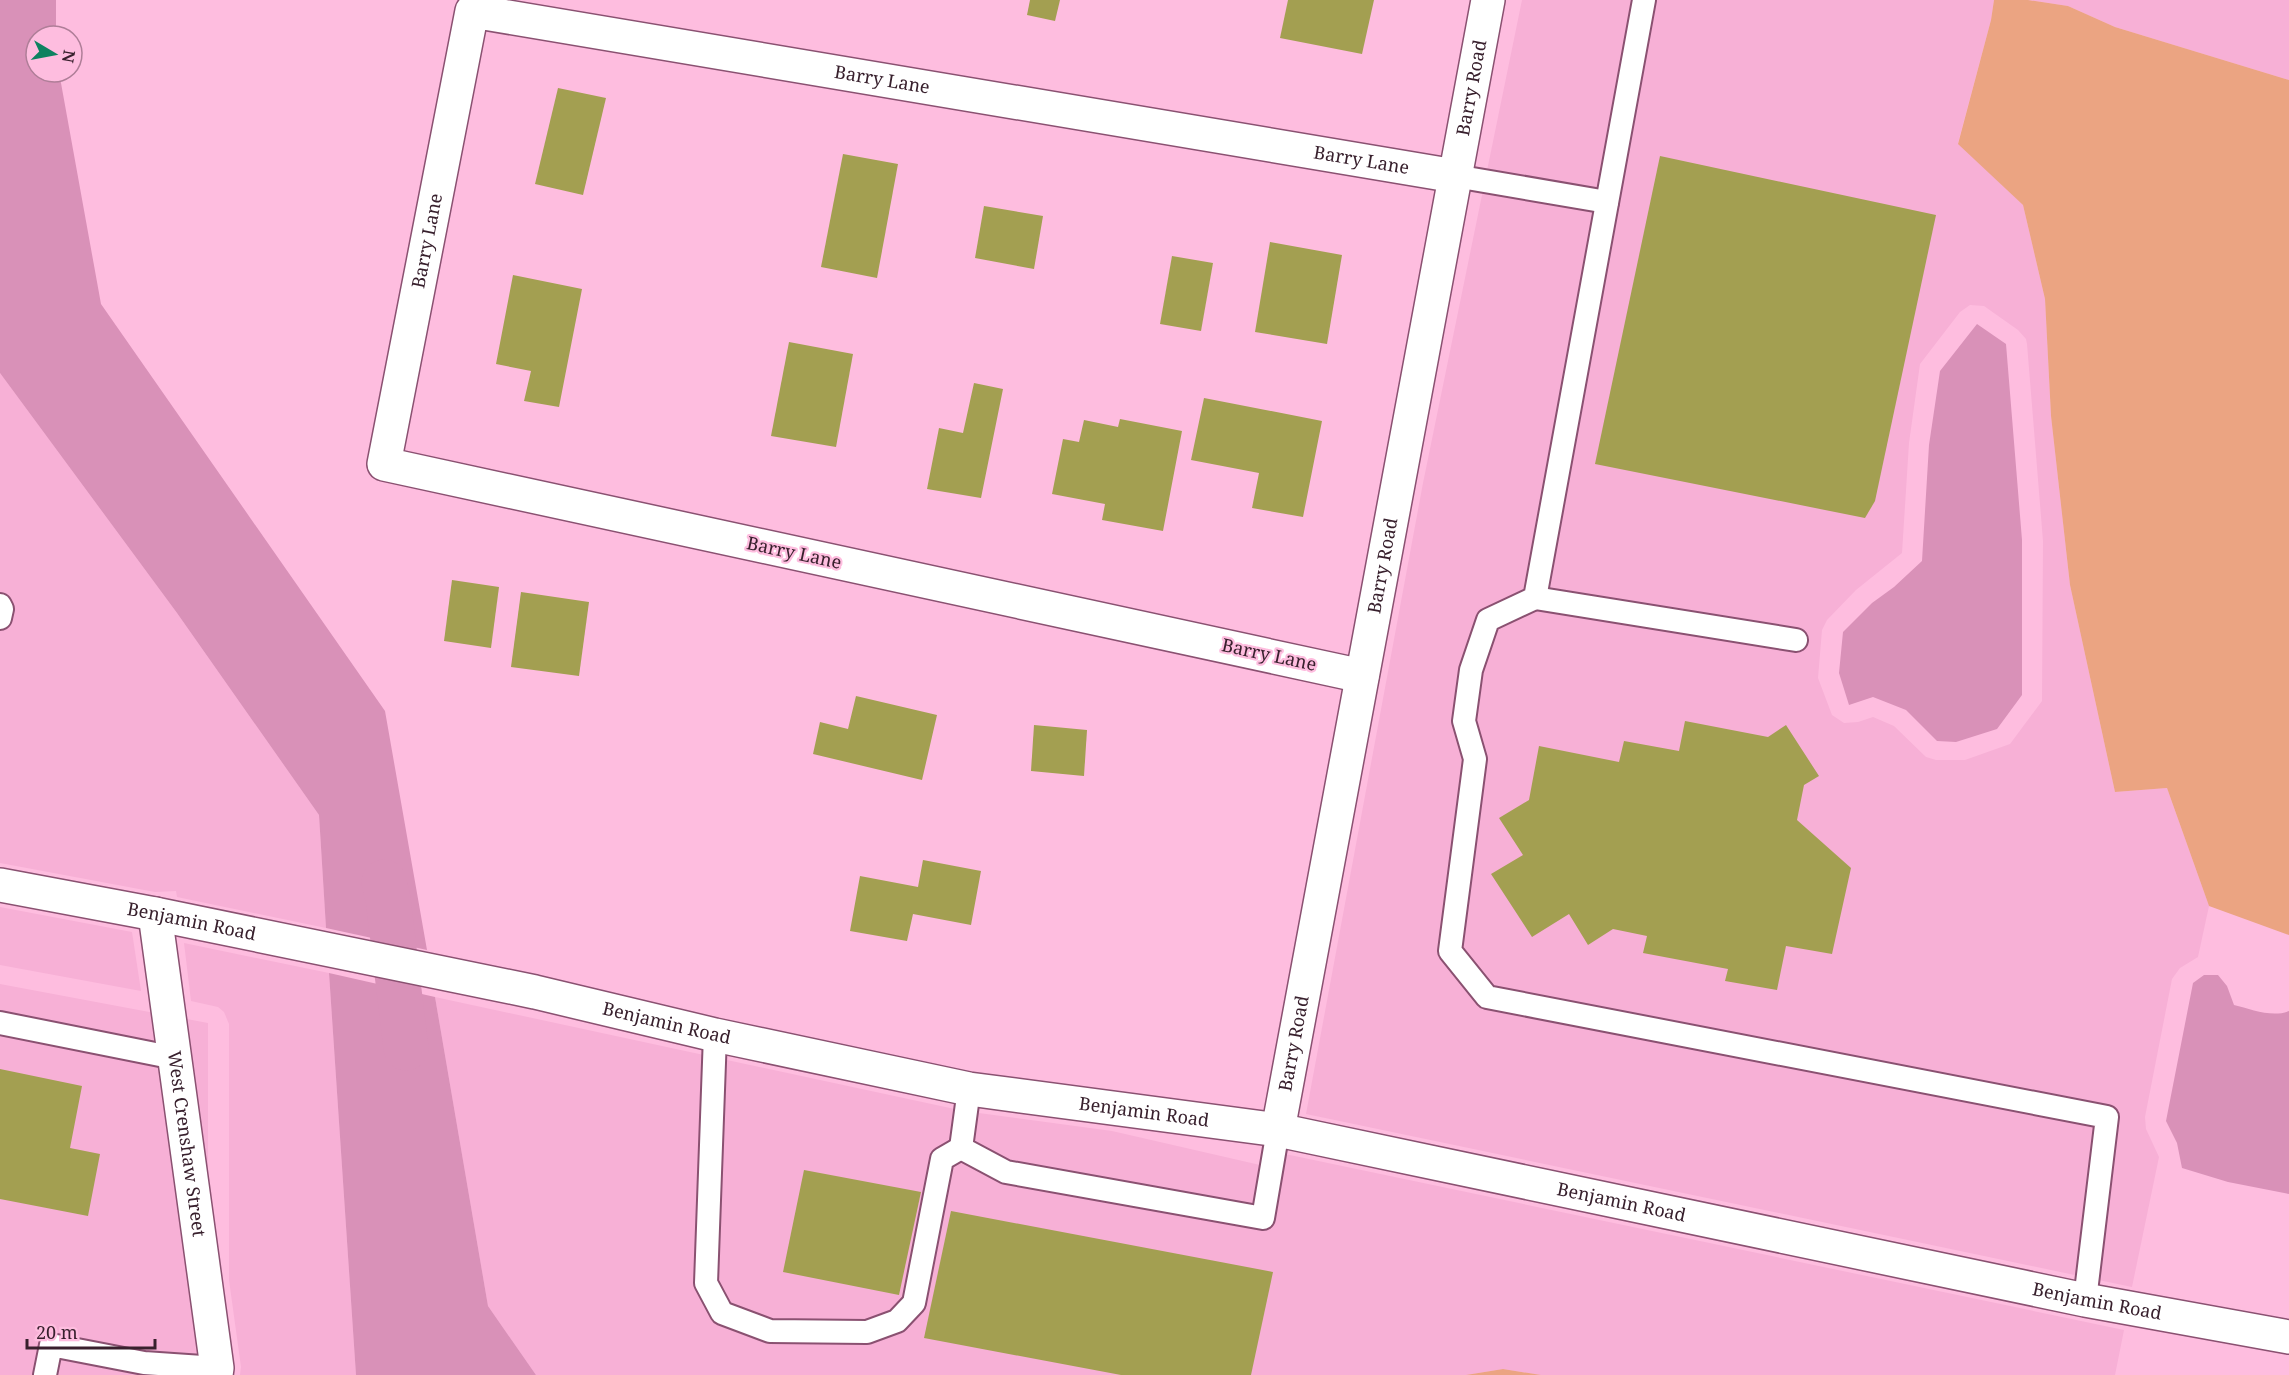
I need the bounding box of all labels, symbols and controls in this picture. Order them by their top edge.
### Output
north arrow [24,24,84,84]
street label: Barry Road [1450,38,1491,138]
text: N [57,48,81,65]
street label: Barry Lane [833,59,932,99]
street label: Barry Lane [1312,139,1411,179]
street label: Barry Lane [405,191,447,290]
street label: Barry Road [1361,516,1403,615]
street label: Barry Lane [745,530,844,574]
street label: Barry Lane [1220,632,1319,676]
street label: Benjamin Road [125,896,258,945]
street label: Barry Road [1272,993,1314,1093]
street label: Benjamin Road [600,996,733,1049]
street label: West Crenshaw Street [163,1049,212,1238]
street label: Benjamin Road [1078,1091,1211,1132]
street label: Benjamin Road [1555,1176,1688,1227]
street label: Benjamin Road [2031,1276,2164,1325]
scale bar [27,1312,154,1350]
text: 20 m [36,1320,78,1344]

